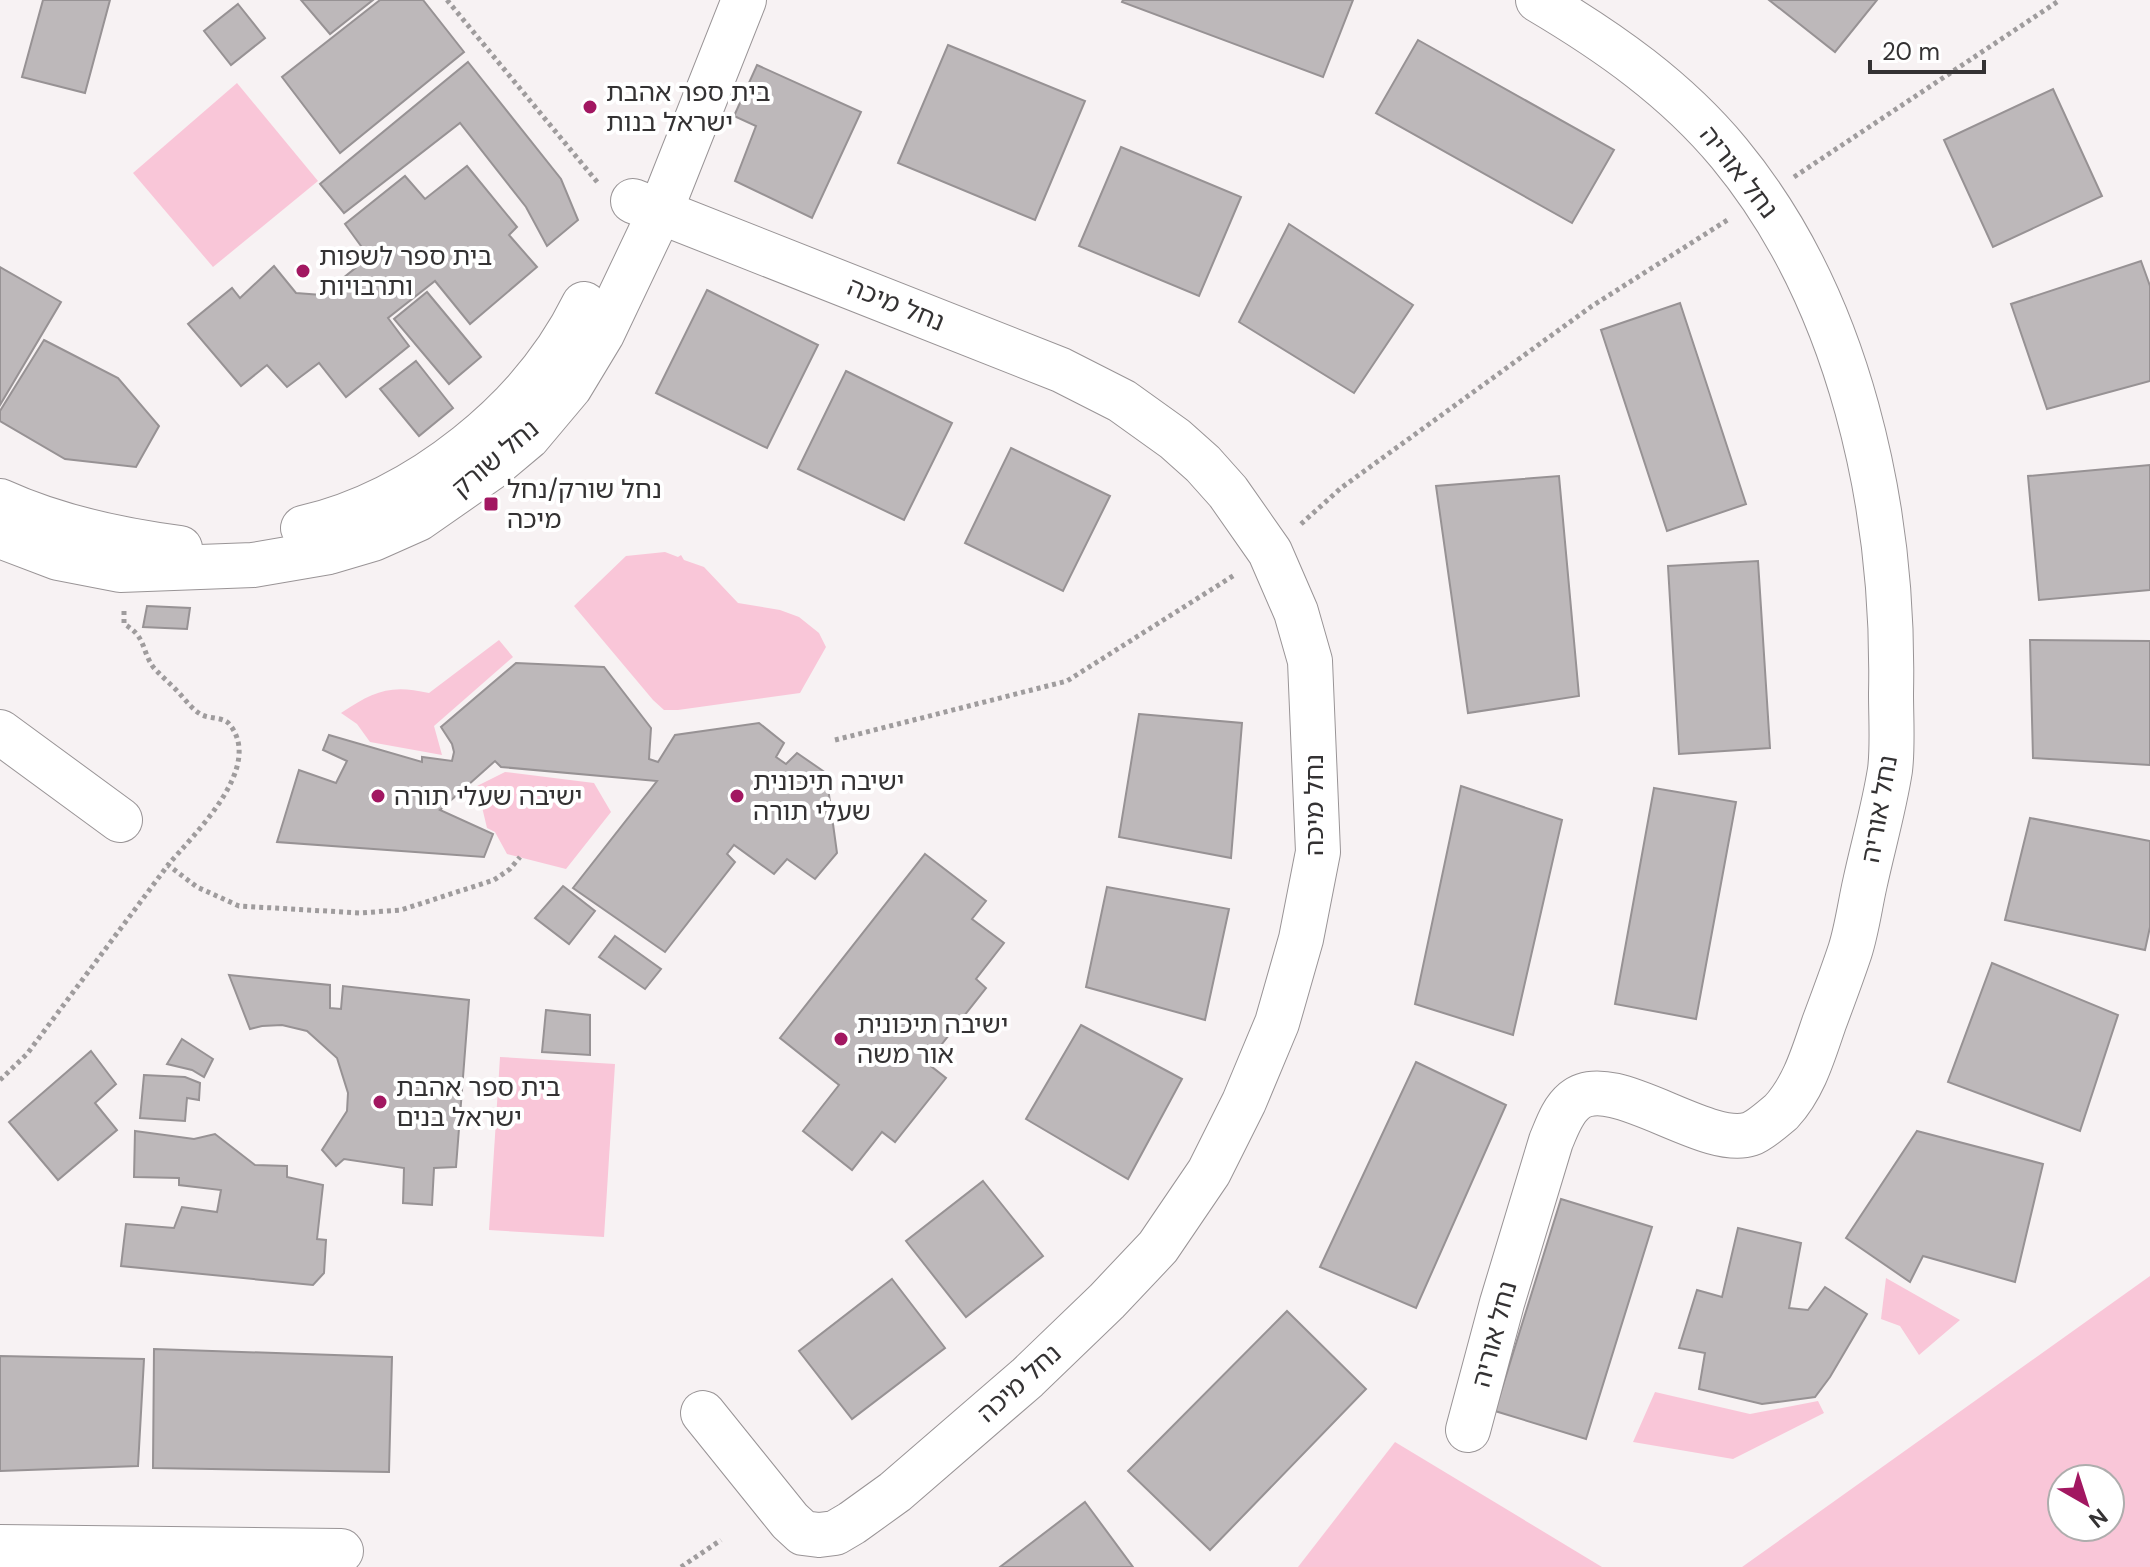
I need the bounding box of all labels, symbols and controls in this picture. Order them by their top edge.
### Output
scale bar [1870,24,1984,74]
text: 20 m [1882,36,1940,67]
place label: בית ספר אהבת ישראל בנות [606,75,771,139]
marker: בית ספר אהבת ישראל בנות [581,98,599,116]
street label: נחל אוריה [1692,119,1786,225]
place label: בית ספר לשפות ותרבויות [319,239,492,303]
marker: בית ספר לשפות ותרבויות [294,262,312,280]
street label: נחל מיכה [842,269,950,339]
street label: נחל שורק [444,412,546,504]
place label: נחל שורק/נחל מיכה [507,472,662,536]
marker: נחל שורק/נחל מיכה [482,495,500,513]
street label: נחל אוריה [1853,753,1905,865]
street label: נחל מיכה [1297,754,1331,856]
place label: ישיבה תיכונית שעלי תורה [753,764,904,828]
place label: ישיבה שעלי תורה [394,779,583,813]
marker: ישיבה שעלי תורה [369,787,387,805]
marker: ישיבה תיכונית שעלי תורה [728,787,746,805]
place label: ישיבה תיכונית אור משה [857,1007,1008,1071]
marker: ישיבה תיכונית אור משה [832,1030,850,1048]
place label: בית ספר אהבת ישראל בנים [396,1070,561,1134]
marker: בית ספר אהבת ישראל בנים [371,1093,389,1111]
street label: נחל אוריה [1464,1277,1524,1391]
street label: נחל מיכה [970,1336,1068,1430]
north arrow [2046,1463,2126,1543]
text: N [2083,1502,2114,1534]

